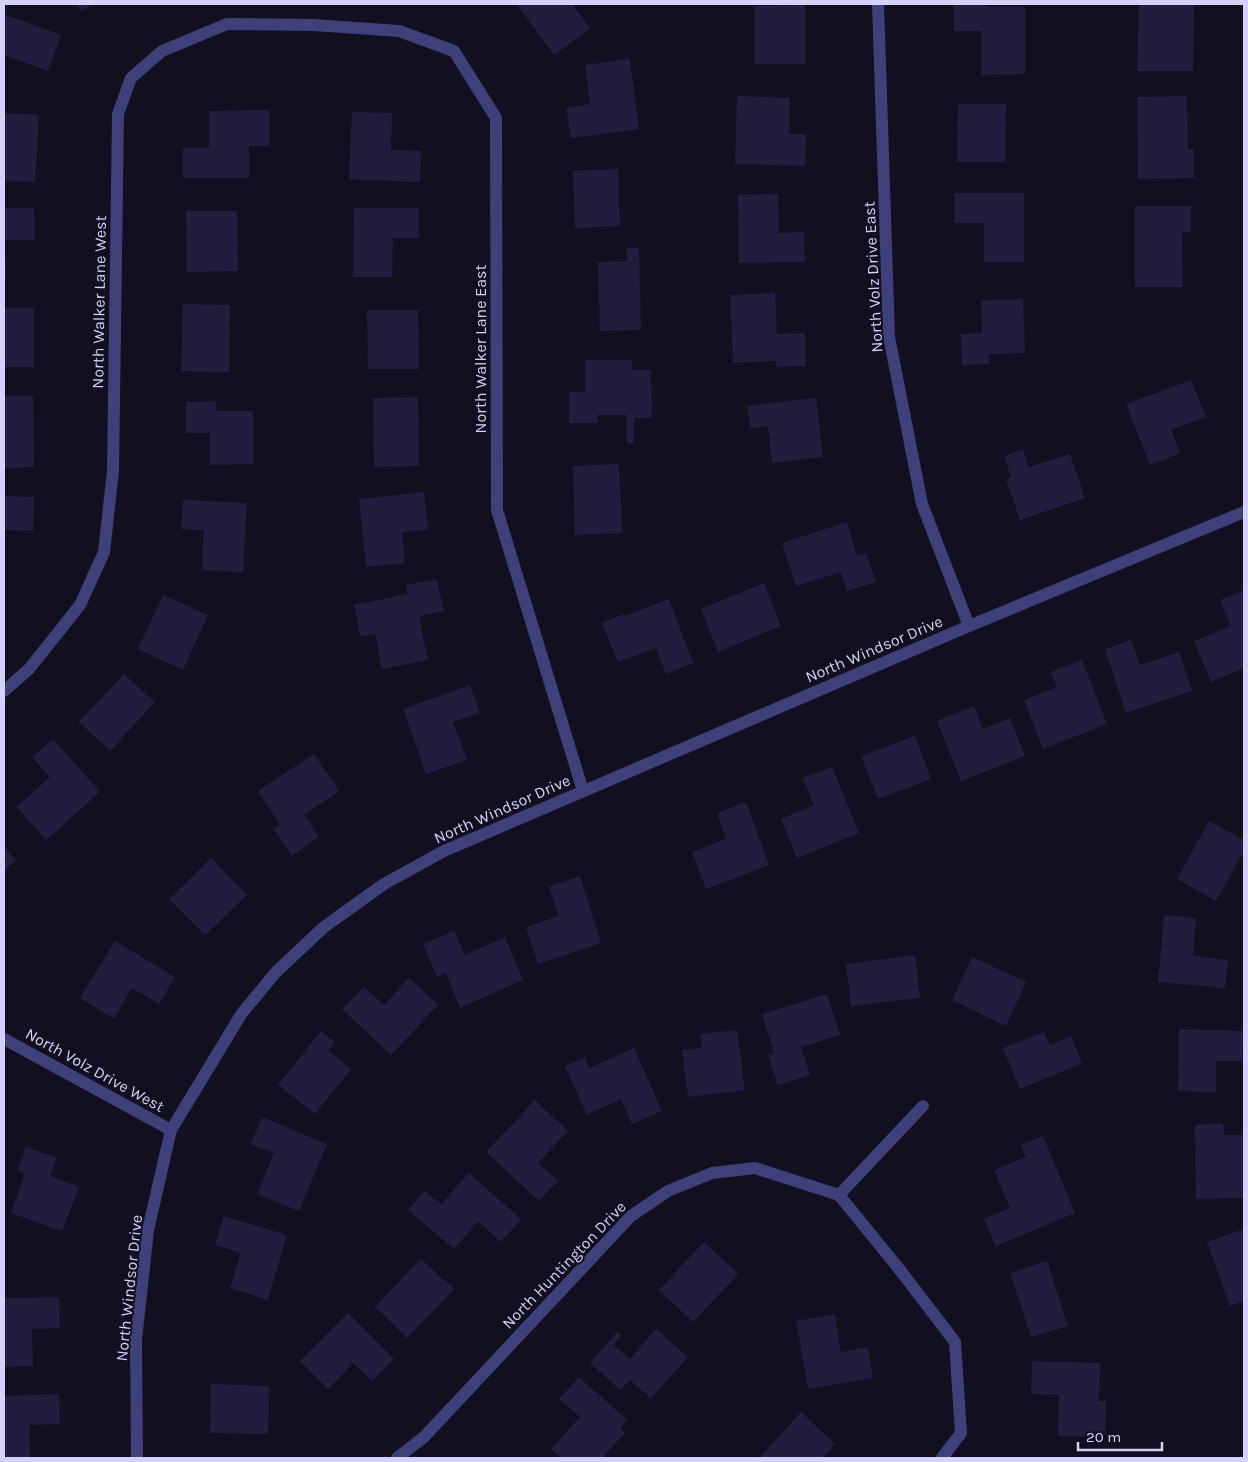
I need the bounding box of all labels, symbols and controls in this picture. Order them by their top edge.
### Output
street label: North Volz Drive East [860,201,886,353]
street label: North Walker Lane West [88,215,110,389]
street label: North Walker Lane East [471,264,490,434]
street label: North Windsor Drive [803,611,945,687]
street label: North Windsor Drive [431,770,573,848]
street label: North Volz Drive West [22,1024,168,1116]
street label: North Huntington Drive [498,1197,630,1333]
street label: North Windsor Drive [112,1214,146,1362]
scale bar [1078,1420,1162,1452]
text: 20 m [1086,1428,1121,1446]

